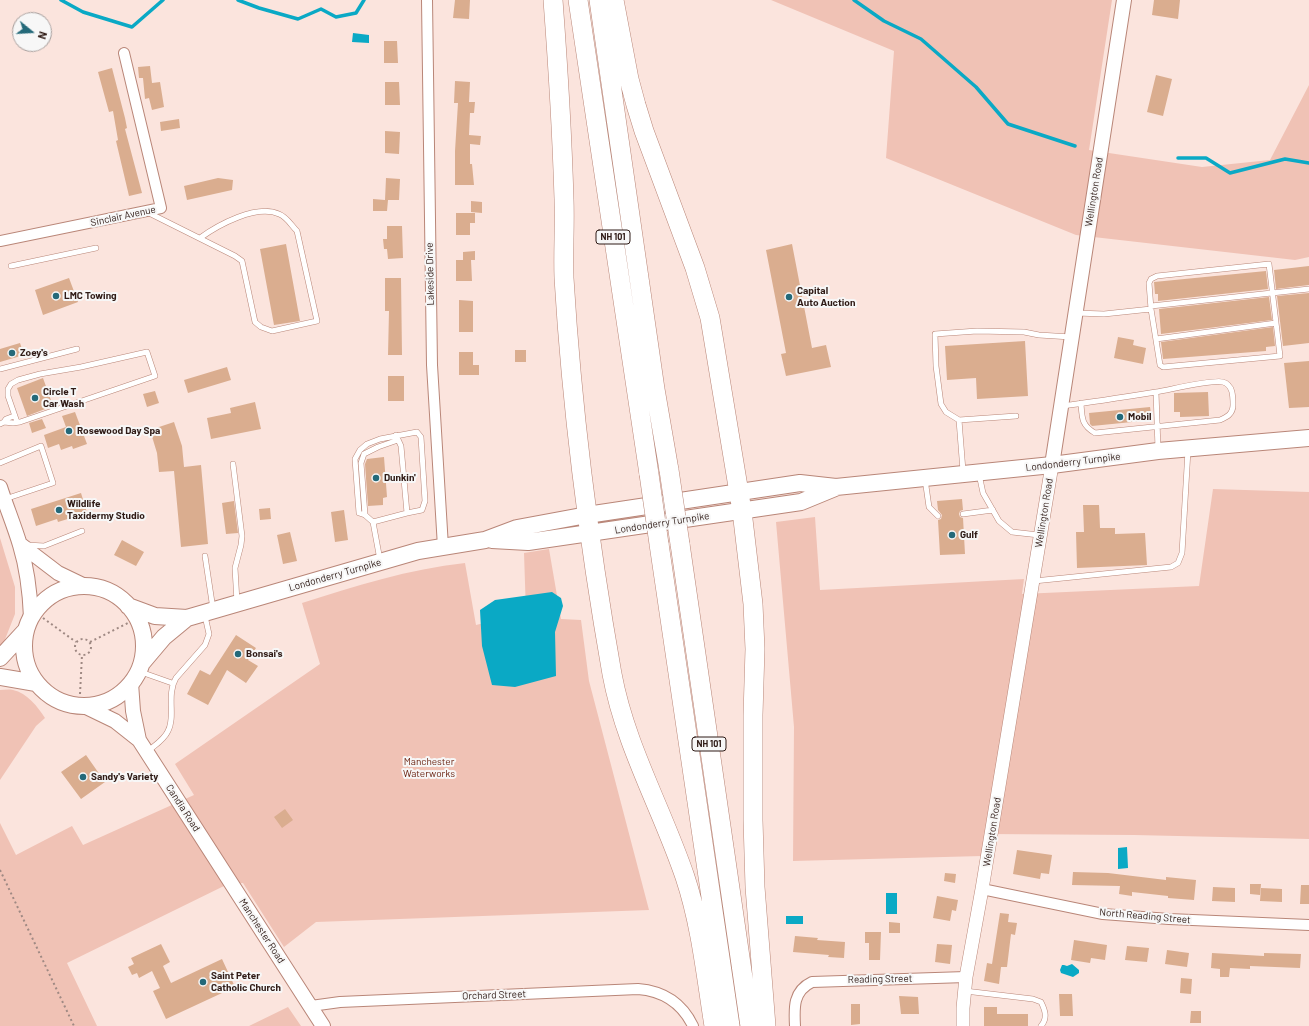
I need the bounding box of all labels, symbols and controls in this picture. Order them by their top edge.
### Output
north arrow [12,12,52,52]
text: N [36,30,50,41]
street label: Wellington Road [1083,157,1105,227]
street label: Sinclair Avenue [89,203,157,229]
road number: NH 101 [596,230,630,244]
street label: Lakeside Drive [423,242,437,306]
place label: Capital Auto Auction [797,285,855,308]
place label: LMC Towing [64,290,117,302]
marker: LMC Towing [51,291,61,301]
marker: Capital Auto Auction [784,292,794,302]
place label: Zoey's [20,347,48,359]
marker: Zoey's [7,348,17,358]
place label: Circle T Car Wash [43,386,84,410]
marker: Circle T Car Wash [30,393,40,403]
place label: Mobil [1128,411,1151,423]
marker: Mobil [1115,412,1125,422]
place label: Rosewood Day Spa [77,425,160,437]
marker: Rosewood Day Spa [64,426,74,436]
street label: Londonderry Turnpike [1025,450,1121,474]
place label: Dunkin' [384,472,416,484]
marker: Dunkin' [371,473,381,483]
street label: Wellington Road [1033,478,1055,548]
place label: Wildlife Taxidermy Studio [67,498,145,522]
marker: Wildlife Taxidermy Studio [54,505,64,515]
street label: Londonderry Turnpike [614,510,710,536]
place label: Gulf [960,529,978,541]
marker: Gulf [947,530,957,540]
street label: Londonderry Turnpike [287,556,383,594]
place label: Bonsai's [246,648,283,660]
marker: Bonsai's [233,649,243,659]
road number: NH 101 [692,737,726,751]
park label: Manchester Waterworks [403,756,455,780]
place label: Sandy's Variety [91,771,158,783]
marker: Sandy's Variety [78,772,88,782]
street label: Candia Road [163,782,203,834]
street label: Wellington Road [981,797,1003,867]
street label: Manchester Road [237,896,287,966]
street label: North Reading Street [1099,906,1191,926]
place label: Saint Peter Catholic Church [211,970,281,994]
street label: Reading Street [848,972,912,986]
marker: Saint Peter Catholic Church [198,977,208,987]
street label: Orchard Street [462,988,526,1002]

